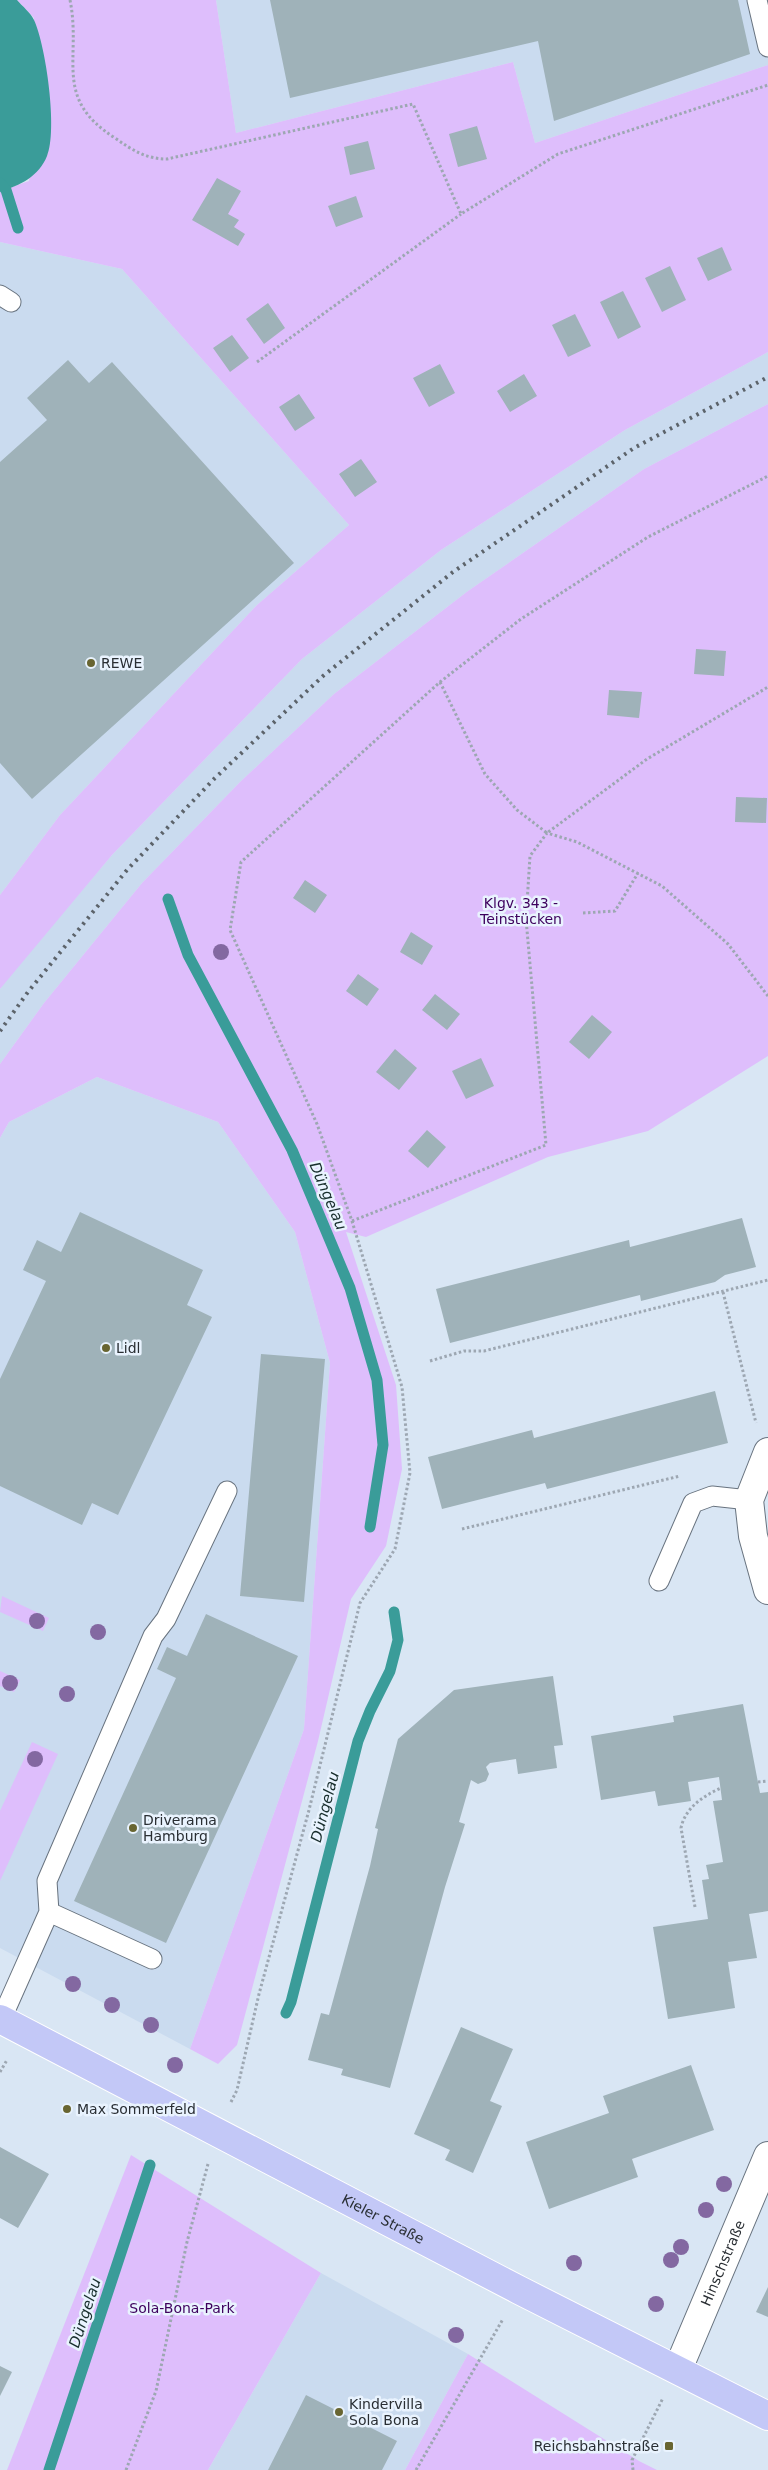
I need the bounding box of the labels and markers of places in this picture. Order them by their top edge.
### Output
place label: REWE [101,655,142,671]
marker: REWE [85,657,97,669]
place label: Lidl [116,1340,140,1356]
marker: Lidl [100,1342,112,1354]
place label: Driverama Hamburg [143,1812,217,1844]
marker: Driverama Hamburg [127,1822,139,1834]
place label: Max Sommerfeld [77,2101,196,2117]
marker: Max Sommerfeld [61,2103,73,2115]
place label: Kindervilla Sola Bona [349,2396,423,2428]
marker: Kindervilla Sola Bona [333,2406,345,2418]
place label: Reichsbahnstraße [534,2438,659,2454]
marker: Reichsbahnstraße [663,2440,675,2452]

